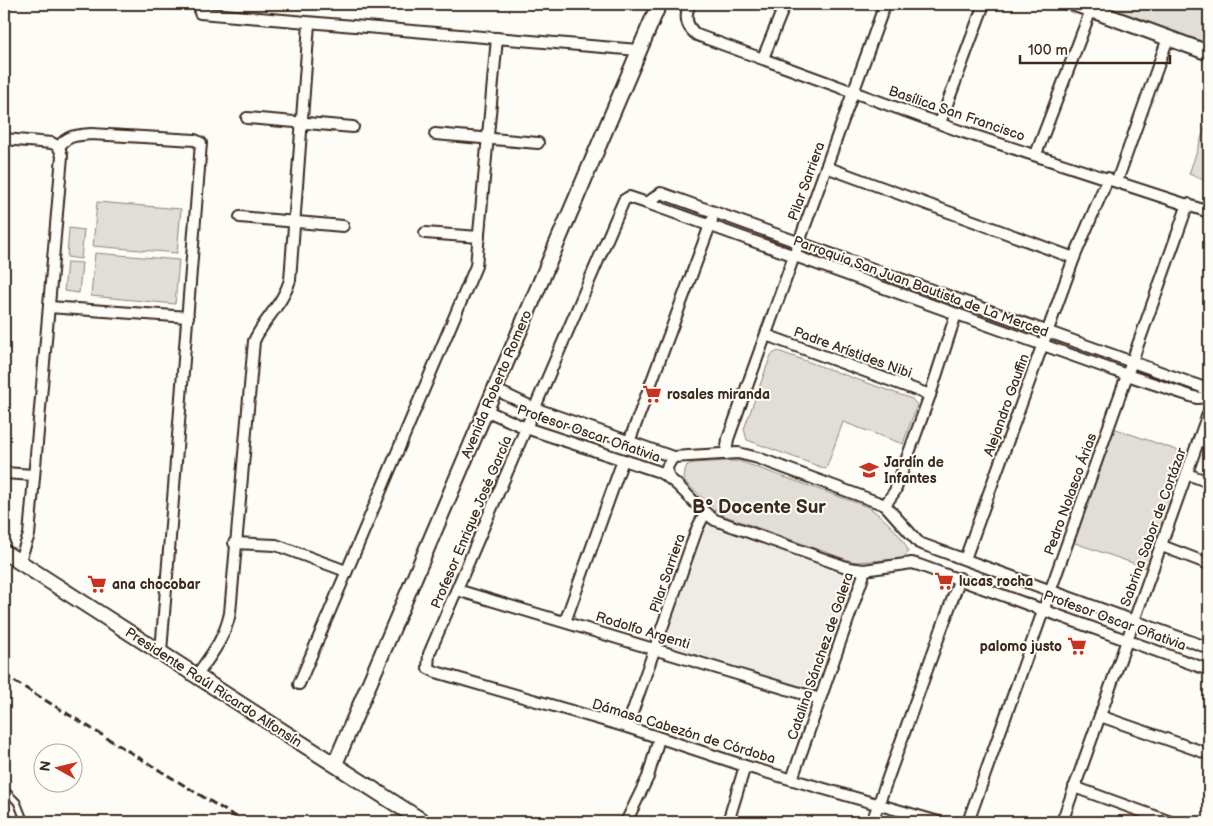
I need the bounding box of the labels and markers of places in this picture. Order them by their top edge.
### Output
supermarket icon: rosales miranda [641,383,663,405]
place label: rosales miranda [667,386,770,403]
place label: Jardín de Infantes [884,454,944,487]
school or university icon: Jardín de Infantes [858,459,880,481]
supermarket icon: lucas rocha [933,570,955,592]
supermarket icon: ana chocobar [86,573,108,595]
place label: lucas rocha [959,573,1033,590]
place label: ana chocobar [112,576,201,593]
supermarket icon: palomo justo [1066,635,1088,657]
place label: palomo justo [980,638,1062,655]

